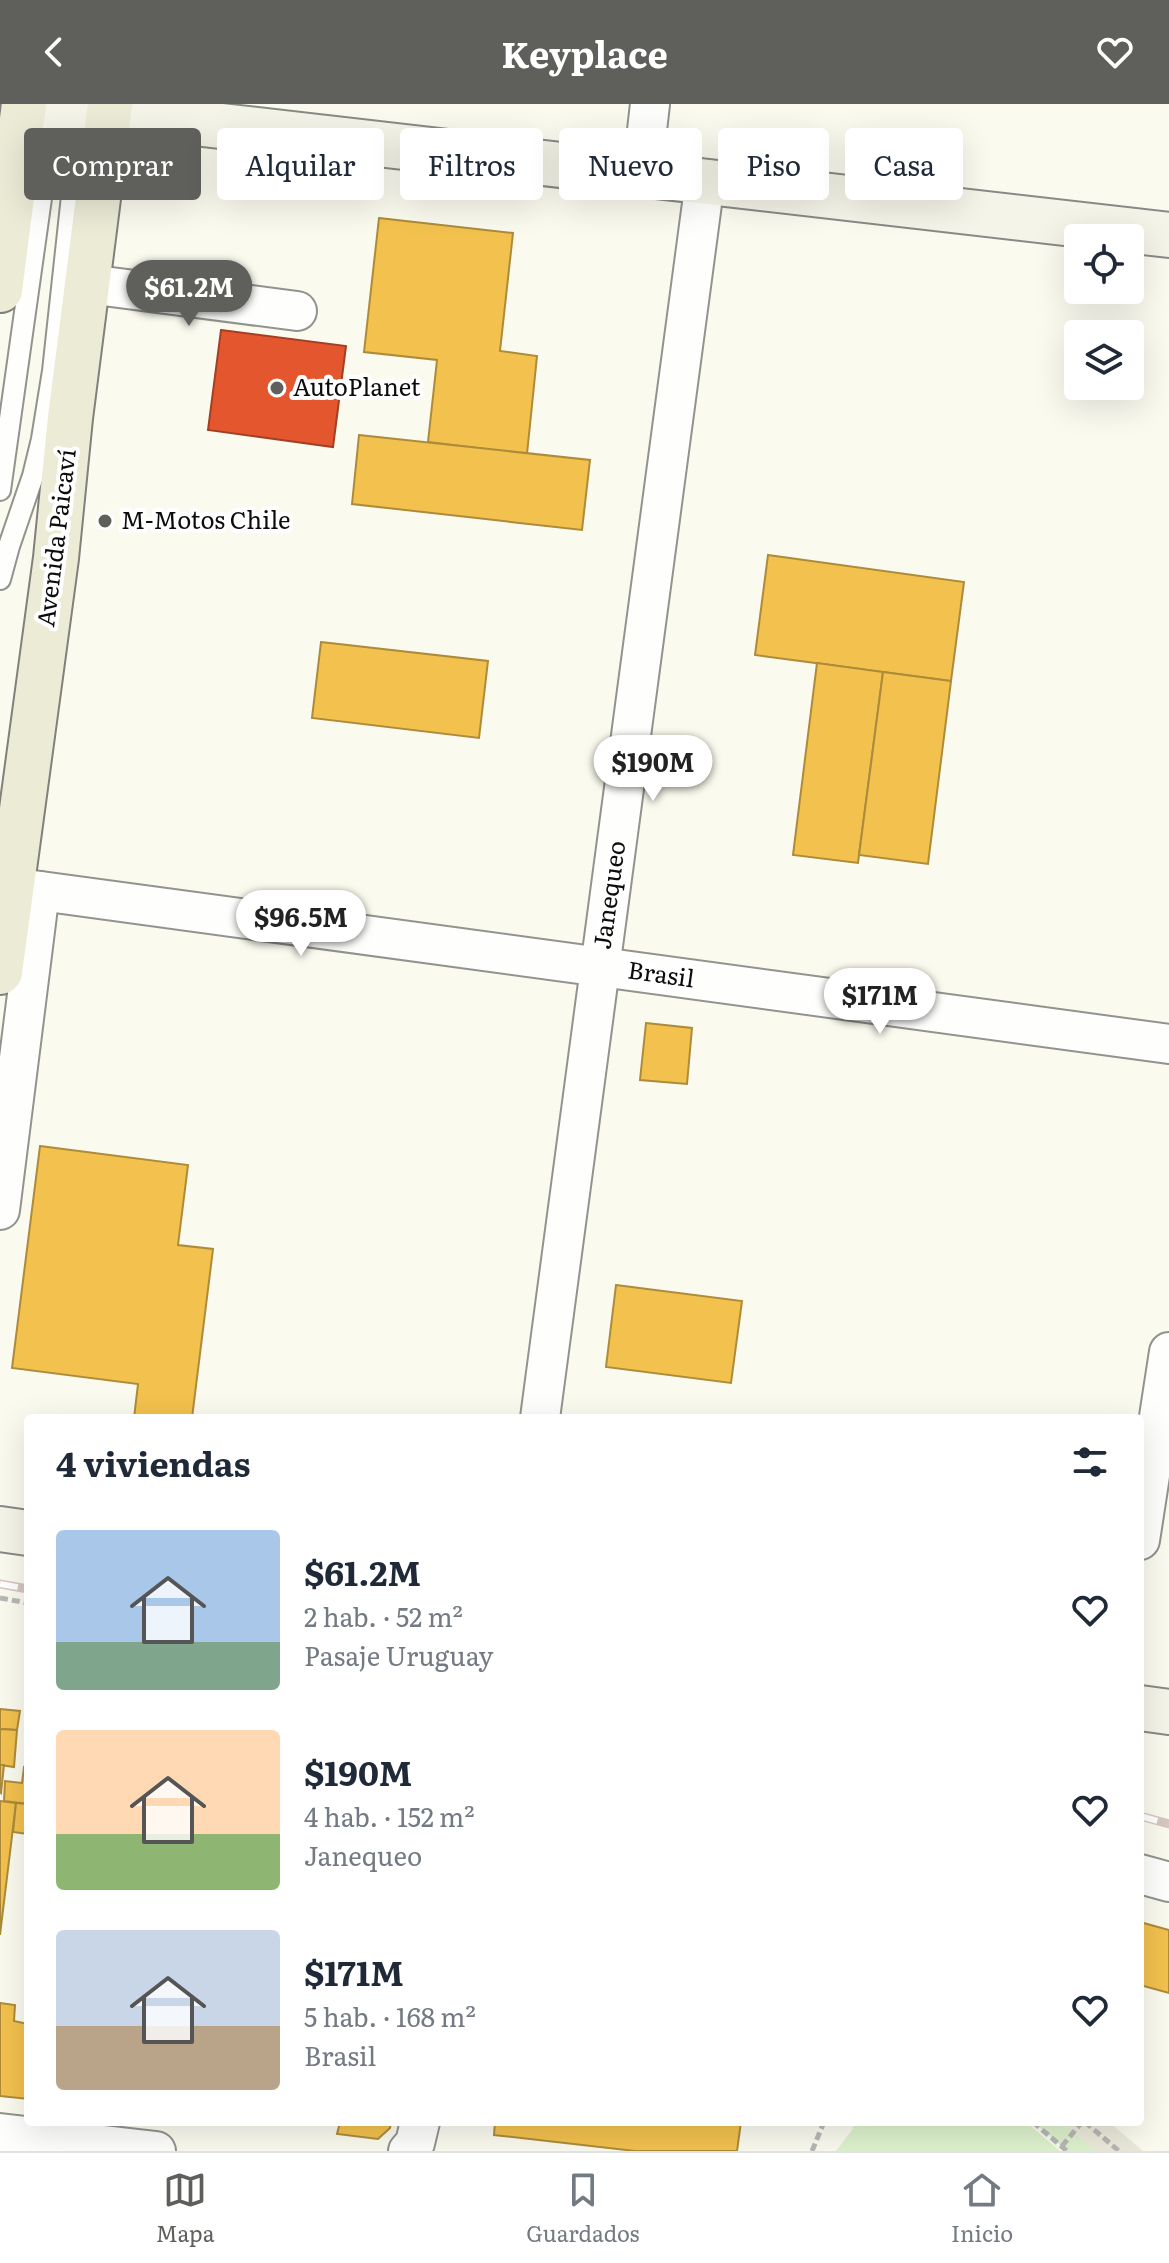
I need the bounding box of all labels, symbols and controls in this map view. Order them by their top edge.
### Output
text: Keyplace [501,26,668,79]
icon: back [32,30,76,74]
icon: heart [1093,30,1137,74]
chip: Comprar [24,128,201,200]
chip: Alquilar [217,128,384,200]
chip: Filtros [400,128,543,200]
chip: Nuevo [559,128,702,200]
chip: Piso [718,128,829,200]
chip: Casa [845,128,963,200]
map controls [1064,224,1144,400]
button: locate [1064,224,1144,304]
pin: $61.2M [124,260,254,328]
text: $61.2M [144,266,234,305]
button: layers [1064,320,1144,400]
place label: AutoPlanet [293,368,421,403]
marker: AutoPlanet [268,379,286,397]
street label: Avenida Paicaví [26,447,83,629]
place label: M-Motos Chile [121,501,290,536]
marker: M-Motos Chile [96,512,114,530]
pin: $190M [597,735,709,803]
text: $190M [612,741,694,780]
street label: Janequeo [583,838,632,951]
pin: $96.5M [236,890,366,958]
text: $96.5M [254,896,348,935]
street label: Brasil [626,951,697,995]
pin: $171M [824,968,936,1036]
text: $171M [842,974,918,1013]
text: 4 viviendas [56,1437,251,1487]
icon: filters [1068,1440,1112,1484]
text: $61.2M [304,1546,421,1596]
icon: home [120,1562,216,1658]
icon: heart [1068,1588,1112,1632]
text: 2 hab. · 52 m² [304,1596,463,1635]
text: Pasaje Uruguay [304,1635,493,1674]
text: $190M [304,1746,412,1796]
icon: home [120,1762,216,1858]
icon: heart [1068,1788,1112,1832]
text: 4 hab. · 152 m² [304,1796,475,1835]
text: Janequeo [304,1835,422,1874]
text: $171M [304,1946,404,1996]
icon: home [120,1962,216,2058]
icon: heart [1068,1988,1112,2032]
text: 5 hab. · 168 m² [304,1996,476,2035]
text: Brasil [304,2035,376,2074]
tab: Mapa [156,2168,215,2249]
tab: Guardados [526,2168,639,2249]
tab: Inicio [951,2168,1013,2249]

